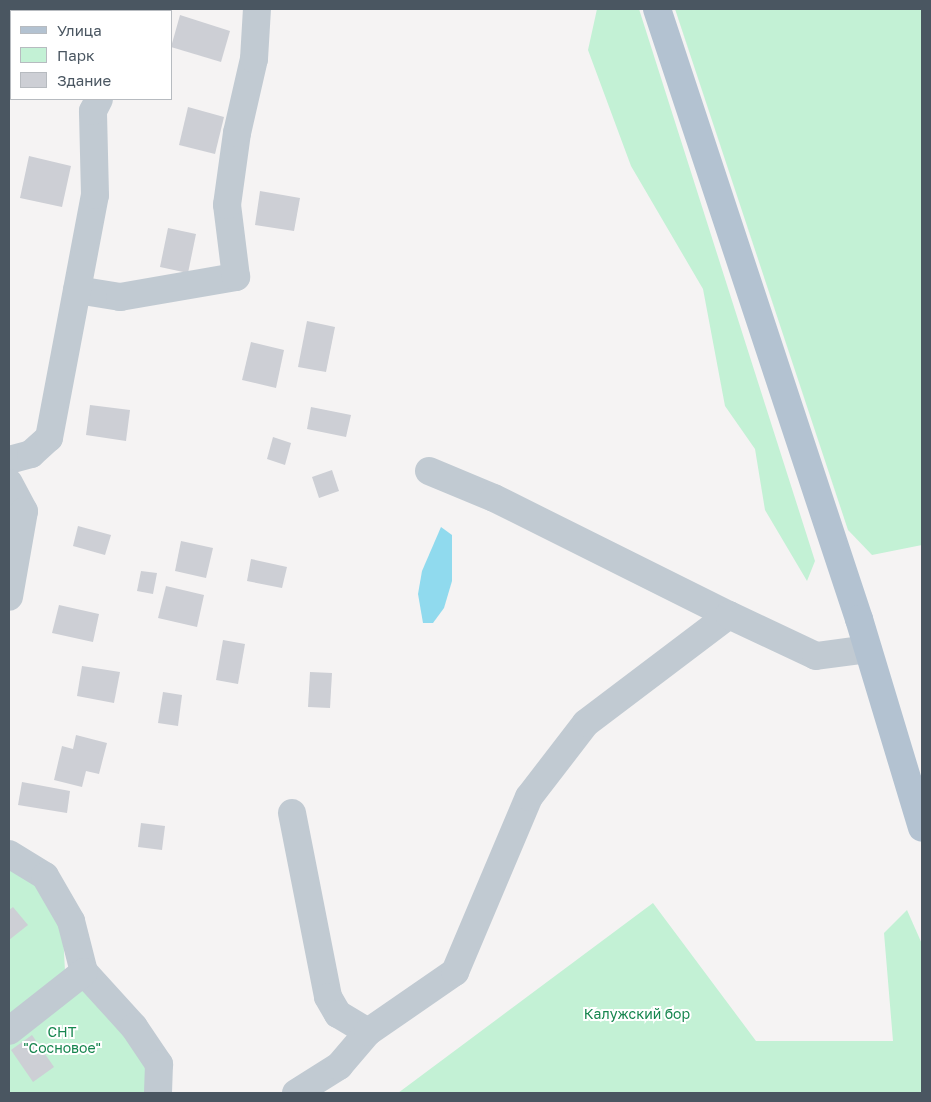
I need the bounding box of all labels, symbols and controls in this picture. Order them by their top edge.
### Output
legend [10,10,172,100]
text: Улица [57,21,102,39]
text: Парк [57,46,95,64]
text: Здание [57,71,111,89]
park label: Калужский бор [584,1006,690,1022]
park label: СНТ "Сосновое" [23,1024,101,1056]

